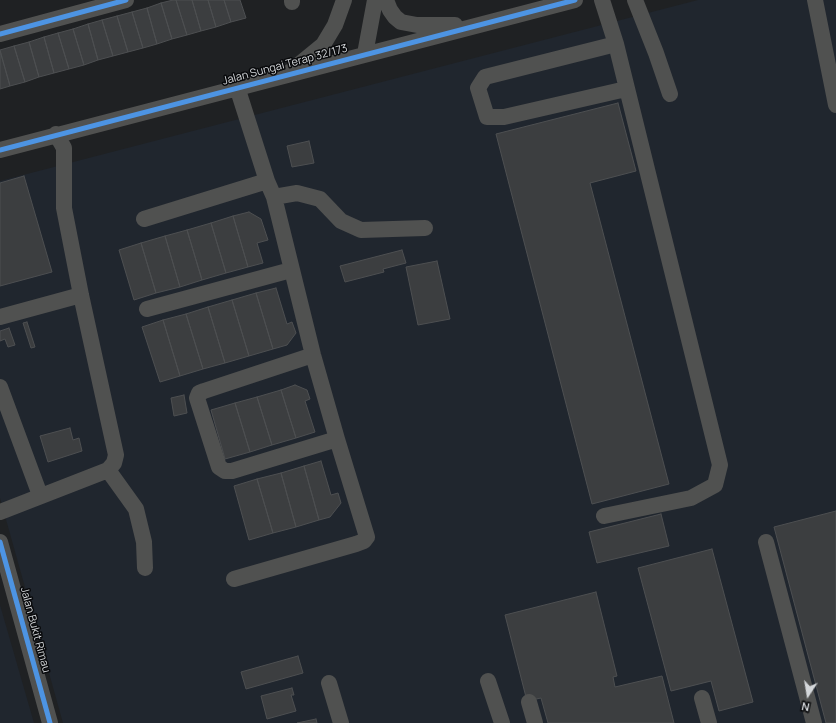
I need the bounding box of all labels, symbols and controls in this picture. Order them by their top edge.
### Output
street label: Jalan Sungai Terap 32/173 [221,42,349,88]
street label: Jalan Bukit Rimau [17,586,53,674]
north arrow [788,675,828,715]
text: N [800,699,811,715]

